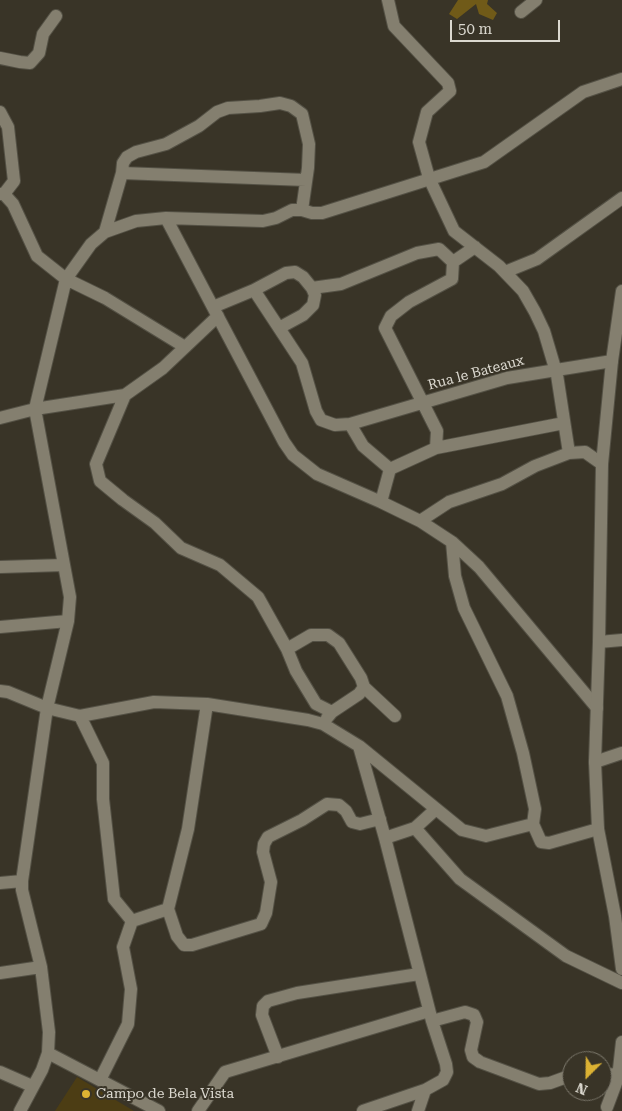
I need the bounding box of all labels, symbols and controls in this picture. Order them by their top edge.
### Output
scale bar [452,10,562,42]
text: 50 m [458,20,492,38]
street label: Rua le Bateaux [426,352,526,394]
north arrow [562,1051,612,1101]
text: N [573,1079,590,1098]
place label: Campo de Bela Vista [96,1086,234,1102]
marker: Campo de Bela Vista [80,1088,92,1100]

